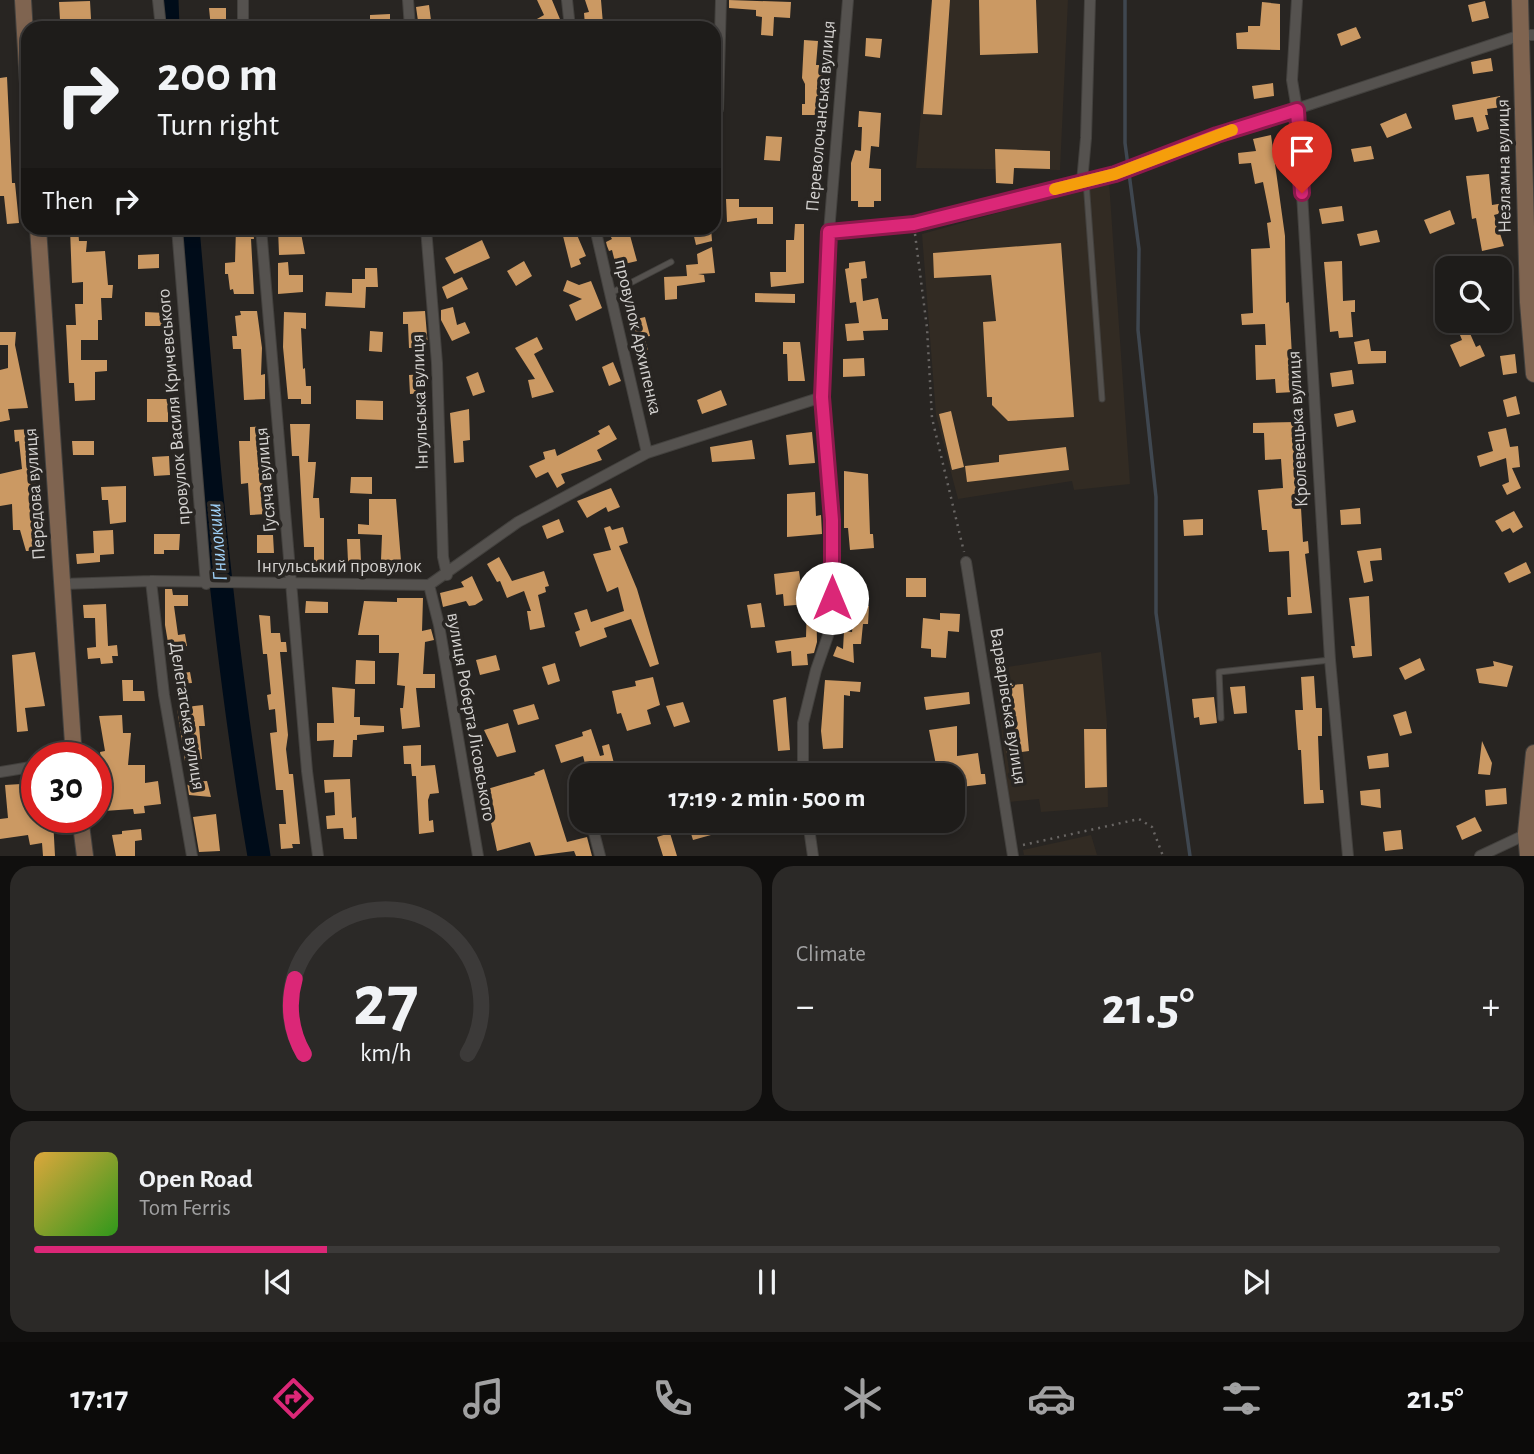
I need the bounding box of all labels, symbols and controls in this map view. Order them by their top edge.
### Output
street label: Переволочанська вулиця [803,19,839,213]
icon: right [42,49,133,140]
text: 200 m [157,51,278,100]
street label: Незламна вулиця [1493,99,1515,233]
text: Turn right [157,109,279,141]
pin [1272,121,1332,193]
icon: arrive [1283,132,1321,170]
icon: right [107,182,145,220]
text: Then [42,188,93,214]
map controls [1435,256,1512,333]
button: search [1435,256,1512,333]
street label: провулок Архипенка [611,257,665,417]
street label: провулок Василя Кричевського [154,288,194,526]
street label: Інгульська вулиця [408,334,432,470]
street label: Кролевецька вулиця [1284,350,1312,508]
street label: Передова вулиця [21,427,49,561]
street label: Гусяча вулиця [252,427,280,533]
water label: Гнилокиш [203,502,231,582]
street label: Інгульський провулок [256,557,422,576]
position arrow [795,561,869,635]
street label: вулиця Роберта Лісовського [443,611,499,823]
street label: Варварівська вулиця [986,626,1030,786]
street label: Делегатська вулиця [166,641,208,791]
speed limit sign: 30 [21,742,112,833]
text: 17:19 · 2 min · 500 m [668,785,866,811]
text: Climate [796,943,866,966]
text: 27 [353,967,419,1040]
text: 21.5° [1102,981,1194,1033]
text: − [796,988,814,1026]
text: + [1482,988,1500,1026]
text: km/h [360,1041,412,1066]
text: Open Road [139,1166,253,1192]
text: Tom Ferris [139,1197,231,1220]
icon: previous [259,1263,297,1301]
icon: pause [748,1263,786,1301]
icon: next [1237,1263,1275,1301]
icon: directions [269,1374,318,1423]
icon: music [459,1374,508,1423]
icon: phone [648,1374,697,1423]
icon: climate [838,1374,887,1423]
icon: car [1027,1374,1076,1423]
icon: filters [1217,1374,1266,1423]
text: 17:17 [70,1382,128,1414]
text: 21.5° [1406,1382,1464,1414]

